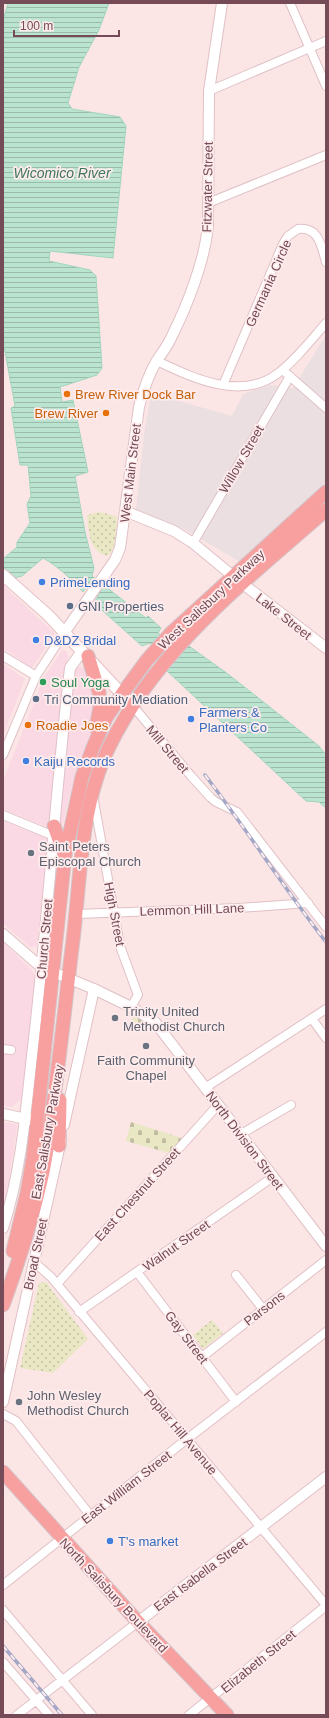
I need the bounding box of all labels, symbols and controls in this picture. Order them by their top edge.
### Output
scale bar [14,12,119,38]
text: 100 m [20,19,53,33]
street label: Fitzwater Street [199,141,216,233]
water label: Wicomico River [13,165,112,181]
street label: Germania Circle [243,237,294,329]
place label: Brew River Dock Bar [75,387,196,402]
marker: Brew River Dock Bar [62,389,72,399]
place label: Brew River [34,406,99,421]
marker: Brew River [101,408,111,418]
street label: West Main Street [117,422,144,523]
street label: Willow Street [216,422,267,496]
street label: West Salisbury Parkway [155,546,268,653]
place label: PrimeLending [50,575,130,590]
marker: PrimeLending [37,577,47,587]
street label: Lake Street [253,590,315,643]
place label: GNI Properties [78,599,164,614]
marker: GNI Properties [65,601,75,611]
place label: D&DZ Bridal [44,633,116,648]
marker: D&DZ Bridal [31,635,41,645]
place label: Soul Yoga [51,675,110,690]
marker: Soul Yoga [38,677,48,687]
place label: Tri Community Mediation [44,692,188,707]
marker: Tri Community Mediation [31,694,41,704]
place label: Farmers & Planters Co [199,705,267,735]
marker: Farmers & Planters Co [186,714,196,724]
place label: Roadie Joes [36,718,109,733]
marker: Roadie Joes [23,720,33,730]
street label: Mill Street [143,722,192,777]
place label: Kaiju Records [34,754,115,769]
marker: Kaiju Records [21,756,31,766]
place label: Saint Peters Episcopal Church [39,839,141,869]
marker: Saint Peters Episcopal Church [26,848,36,858]
street label: High Street [101,881,128,948]
street label: Church Street [34,898,55,980]
street label: Lemmon Hill Lane [139,900,245,919]
place label: Trinity United Methodist Church [123,1004,225,1034]
marker: Trinity United Methodist Church [110,1013,120,1023]
marker: Faith Community Chapel [141,1041,151,1051]
place label: Faith Community Chapel [97,1053,196,1083]
street label: East Salisbury Parkway [28,1063,67,1201]
street label: North Division Street [203,1088,287,1193]
street label: East Chestnut Street [92,1144,183,1244]
street label: Broad Street [21,1216,50,1291]
street label: Walnut Street [140,1217,213,1274]
street label: Parsons [241,1287,288,1329]
street label: Gay Street [162,1308,212,1367]
street label: Poplar Hill Avenue [141,1387,220,1478]
place label: John Wesley Methodist Church [27,1388,129,1418]
marker: John Wesley Methodist Church [14,1397,24,1407]
street label: East William Street [78,1447,174,1527]
place label: T's market [118,1534,179,1549]
street label: East Isabella Street [151,1534,250,1614]
street label: North Salisbury Boulevard [57,1535,171,1656]
marker: T's market [105,1536,115,1546]
street label: Elizabeth Street [218,1626,299,1696]

